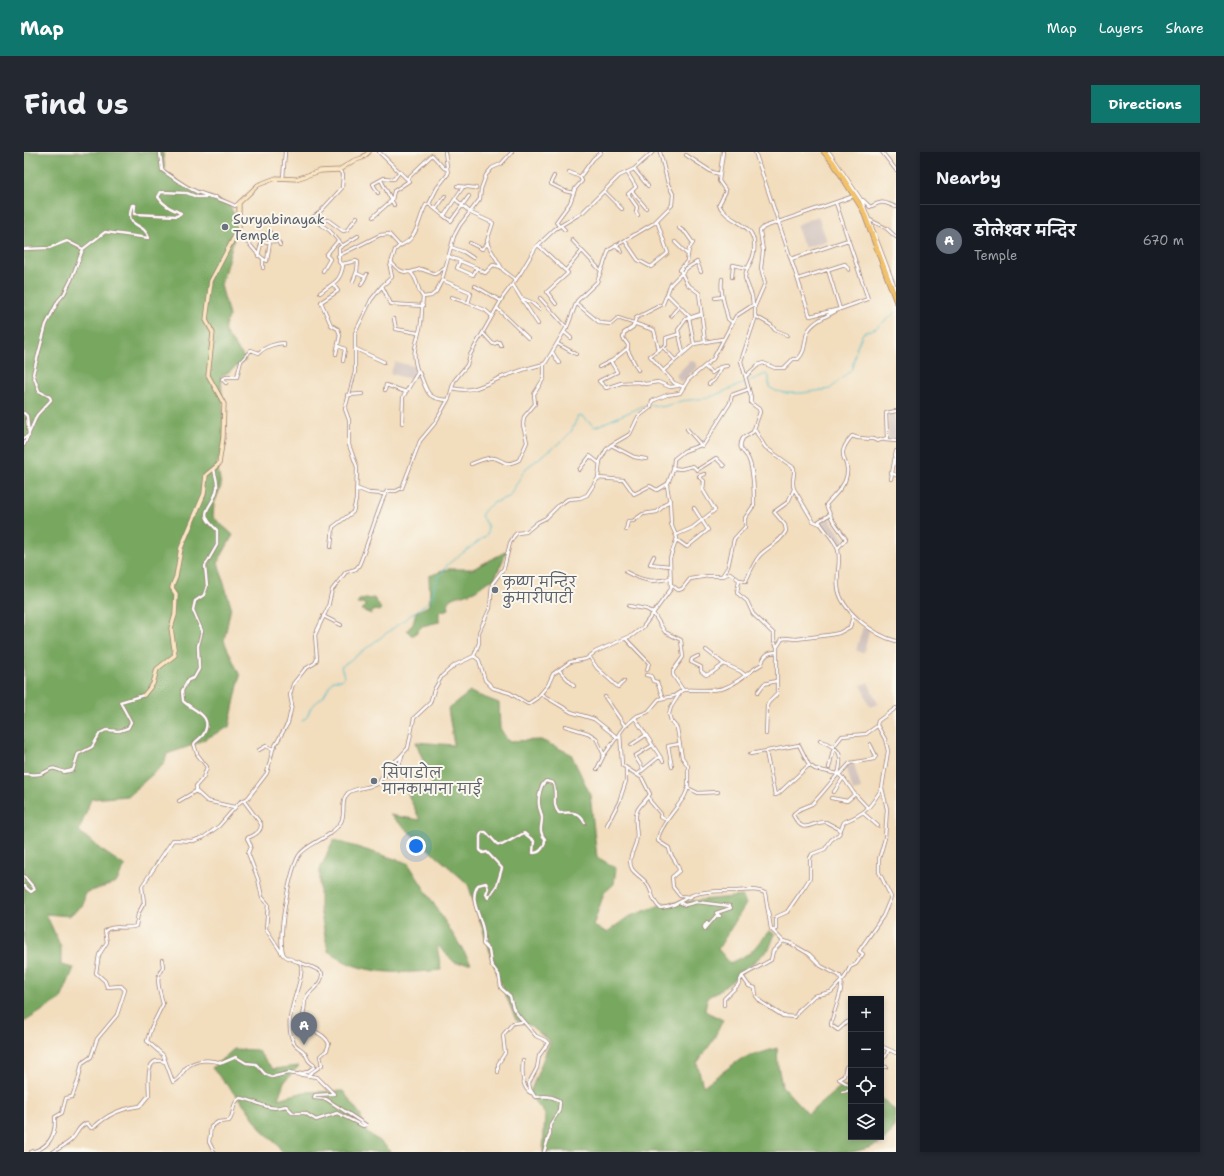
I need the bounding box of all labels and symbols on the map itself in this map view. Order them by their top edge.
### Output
place label: Suryabinayak Temple [233,210,325,244]
marker: Suryabinayak Temple [220,222,230,232]
place label: कृष्ण मन्दिर कुमारीपाटी [502,571,578,608]
marker: कृष्ण मन्दिर कुमारीपाटी [490,585,500,595]
place label: सिपाडोल मानकामाना माई [381,762,482,798]
marker: सिपाडोल मानकामाना माई [369,776,379,786]
your location [406,836,426,856]
pin: A [291,1012,317,1045]

